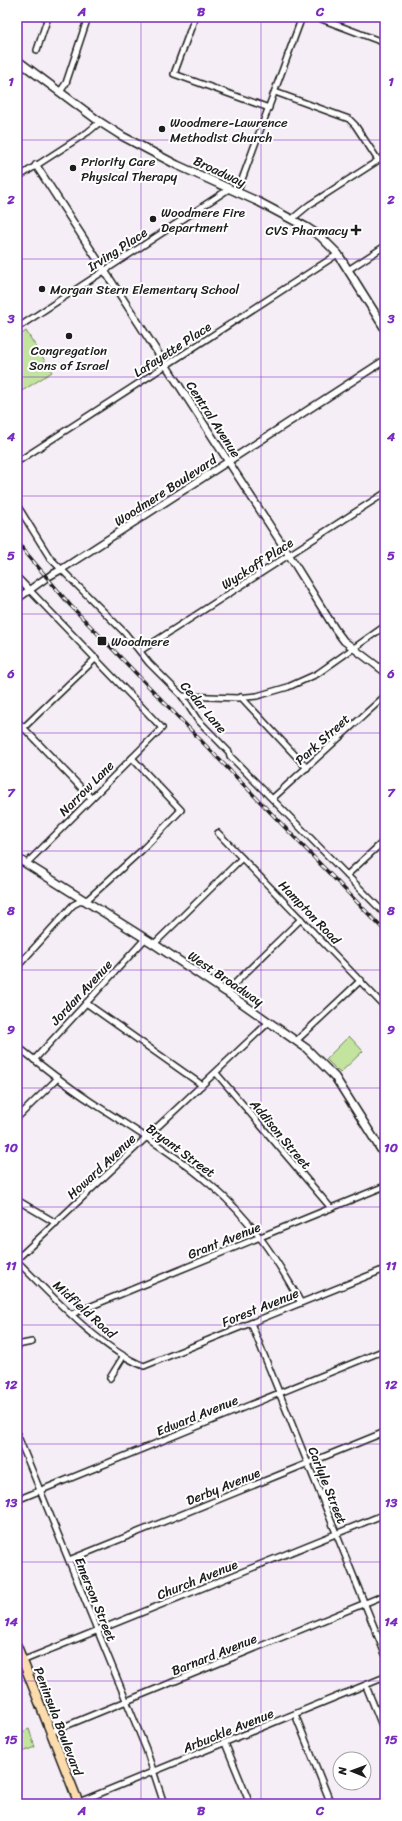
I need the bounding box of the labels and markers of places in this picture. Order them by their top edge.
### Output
place label: Woodmere-Lawrence Methodist Church [170,111,288,149]
marker: Woodmere-Lawrence Methodist Church [157,124,167,134]
place label: Priority Care Physical Therapy [81,150,177,188]
marker: Priority Care Physical Therapy [68,163,78,173]
place label: Woodmere Fire Department [161,201,245,239]
marker: Woodmere Fire Department [148,214,158,224]
place label: CVS Pharmacy [266,219,348,242]
marker: CVS Pharmacy [351,225,361,235]
place label: Morgan Stern Elementary School [50,278,240,301]
marker: Morgan Stern Elementary School [37,284,47,294]
marker: Congregation Sons of Israel [64,331,74,341]
place label: Congregation Sons of Israel [29,339,109,377]
place label: Woodmere [111,630,170,653]
marker: Woodmere [96,635,108,647]

